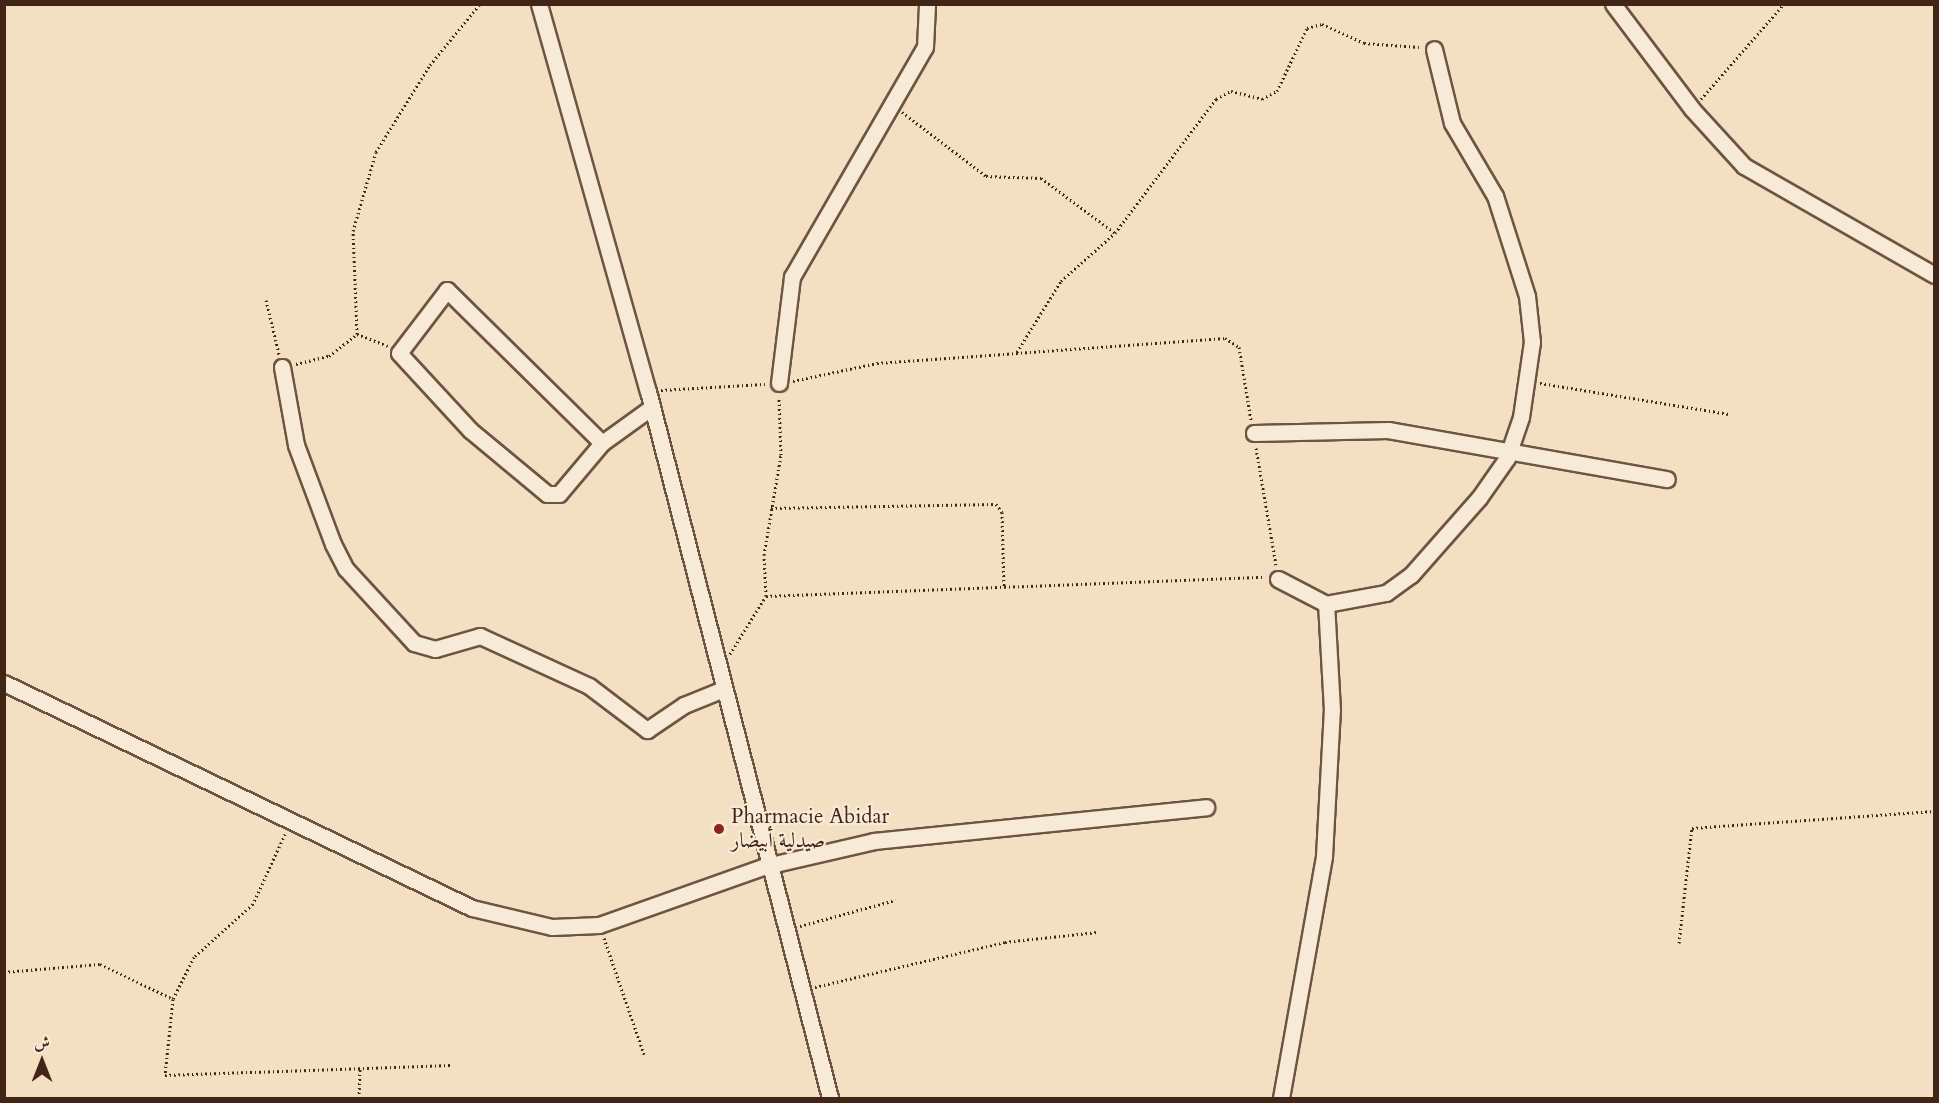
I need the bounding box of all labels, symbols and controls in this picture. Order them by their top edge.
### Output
place label: Pharmacie Abidar صيدلية أبيضار [731,804,889,854]
marker: Pharmacie Abidar صيدلية أبيضار [712,822,726,836]
north arrow [12,1031,72,1091]
text: ش [34,1032,50,1054]

